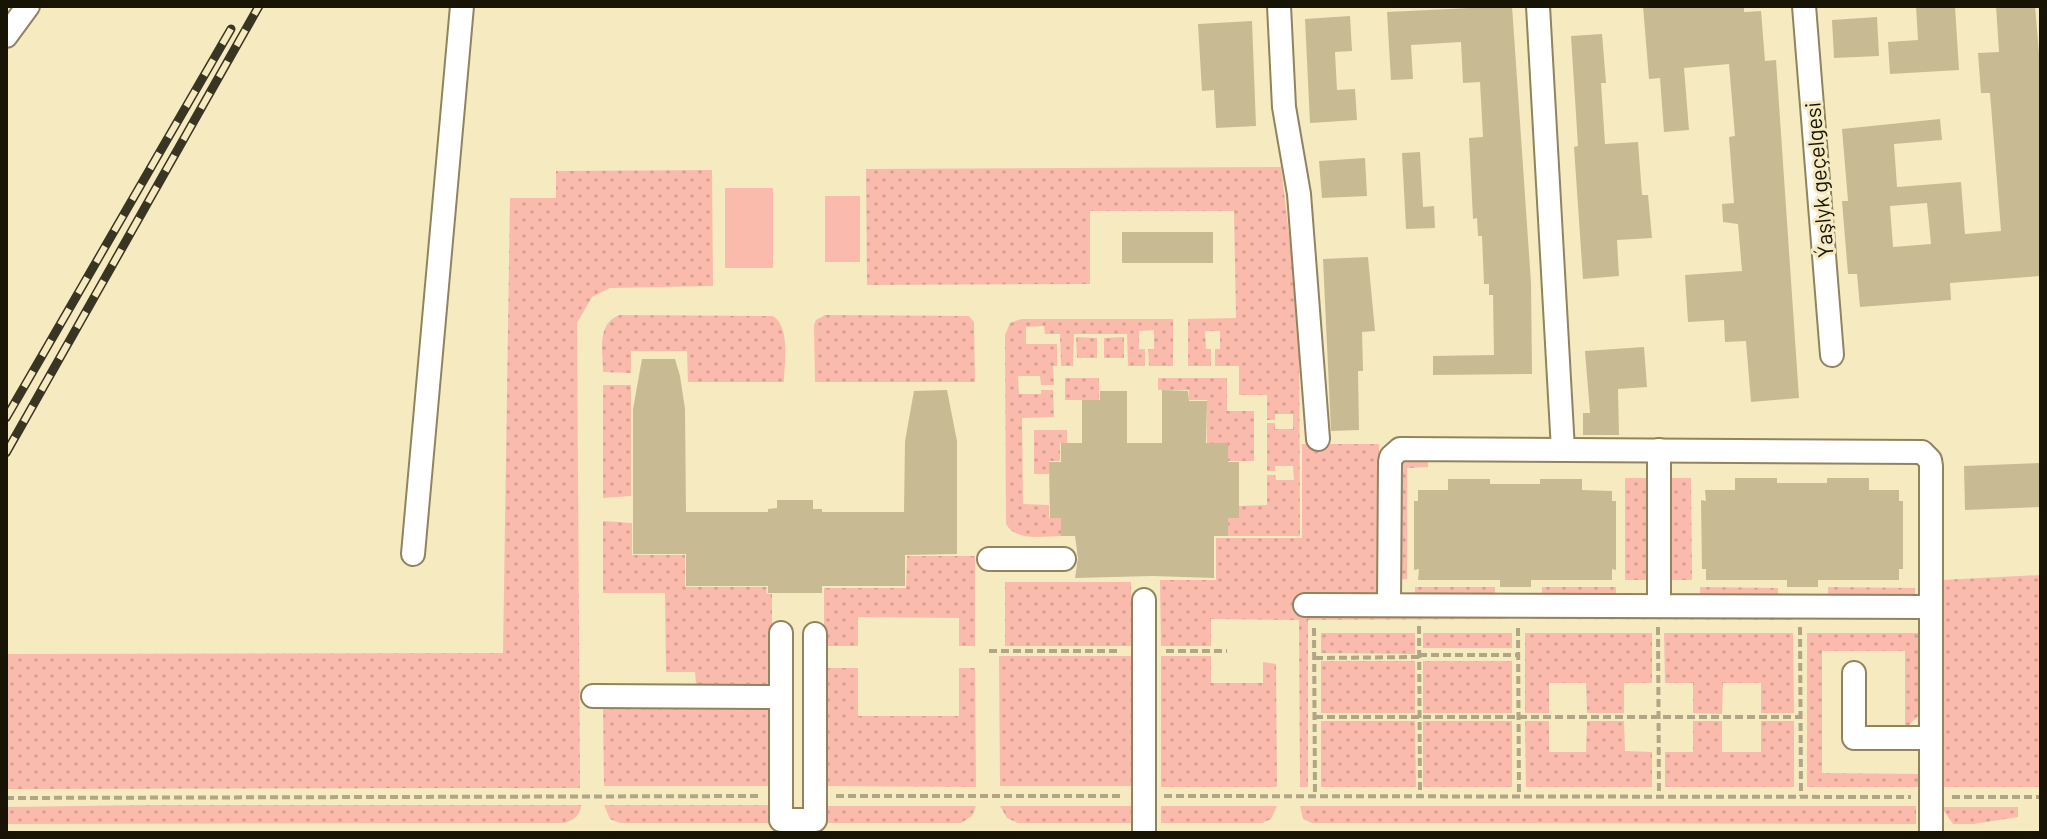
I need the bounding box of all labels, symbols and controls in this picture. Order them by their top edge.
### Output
street label: Ýaşlyk geçelgesi [1798,101,1838,259]

